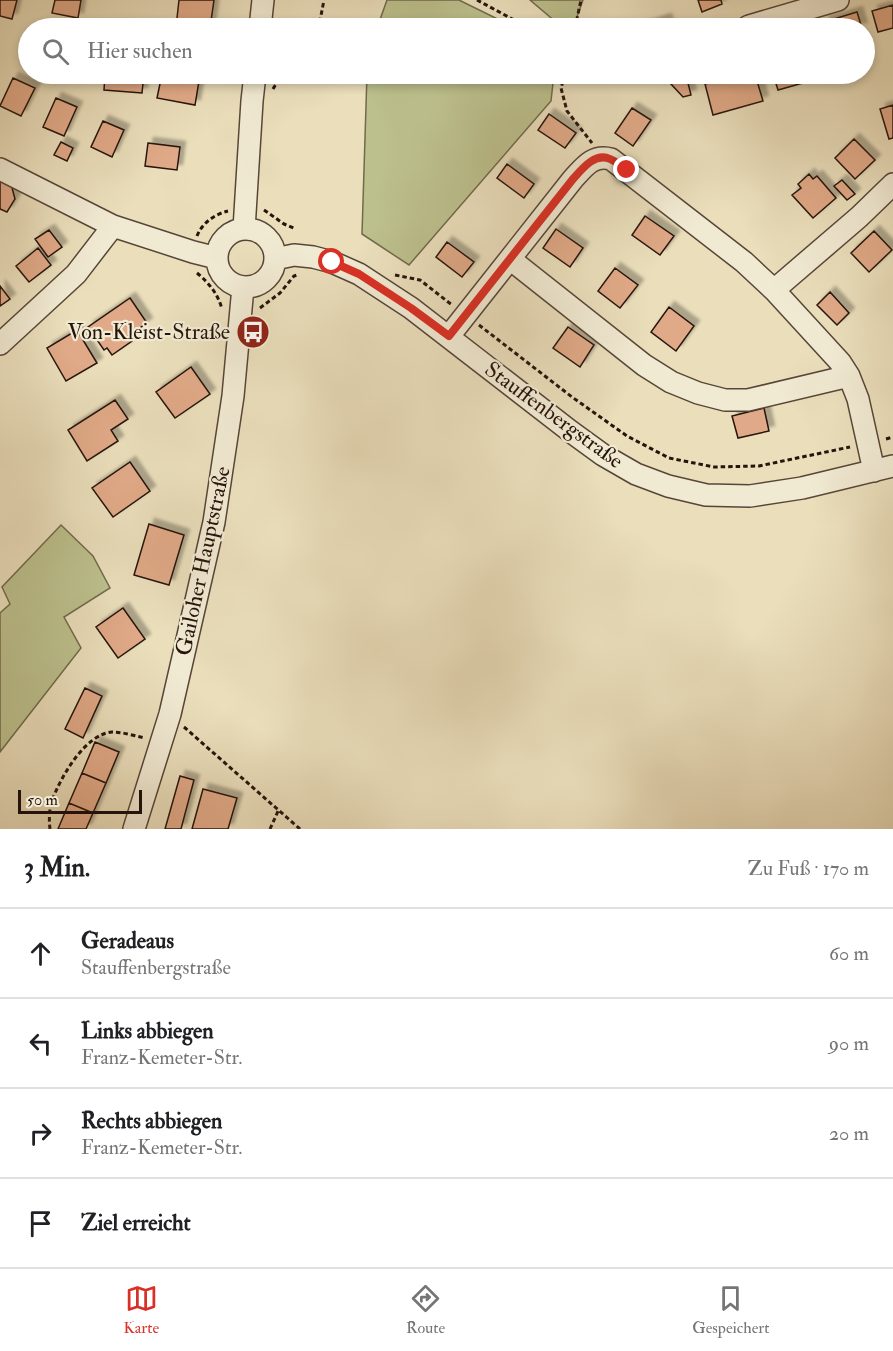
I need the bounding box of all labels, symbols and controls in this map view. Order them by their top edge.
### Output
search box [18,18,875,84]
icon: search [39,35,72,68]
text: Hier suchen [87,37,193,65]
route end [613,156,639,182]
route start [318,248,344,274]
bus stop icon: Von-Kleist-Straße [235,314,271,350]
place label: Von-Kleist-Straße [67,318,230,346]
street label: Stauffenbergstraße [479,355,629,475]
street label: Gailoher Hauptstraße [169,464,238,658]
scale bar [18,787,142,814]
text: 50 m [27,790,58,810]
text: 3 Min. [24,852,90,884]
text: Zu Fuß · 170 m [748,856,869,881]
text: Geradeaus [81,927,174,955]
icon: ahead [24,937,57,970]
text: 60 m [829,941,869,966]
text: Stauffenbergstraße [81,955,231,980]
text: Links abbiegen [81,1017,214,1045]
icon: left [24,1027,57,1060]
text: 90 m [829,1031,869,1056]
text: Franz-Kemeter-Str. [81,1045,242,1070]
text: Rechts abbiegen [81,1107,222,1135]
icon: right [24,1117,57,1150]
text: 20 m [829,1121,869,1146]
text: Franz-Kemeter-Str. [81,1135,242,1160]
icon: arrive [24,1207,57,1240]
text: Ziel erreicht [81,1209,191,1237]
tab: Karte [124,1282,159,1338]
tab: Route [406,1282,445,1338]
tab: Gespeichert [692,1282,769,1338]

